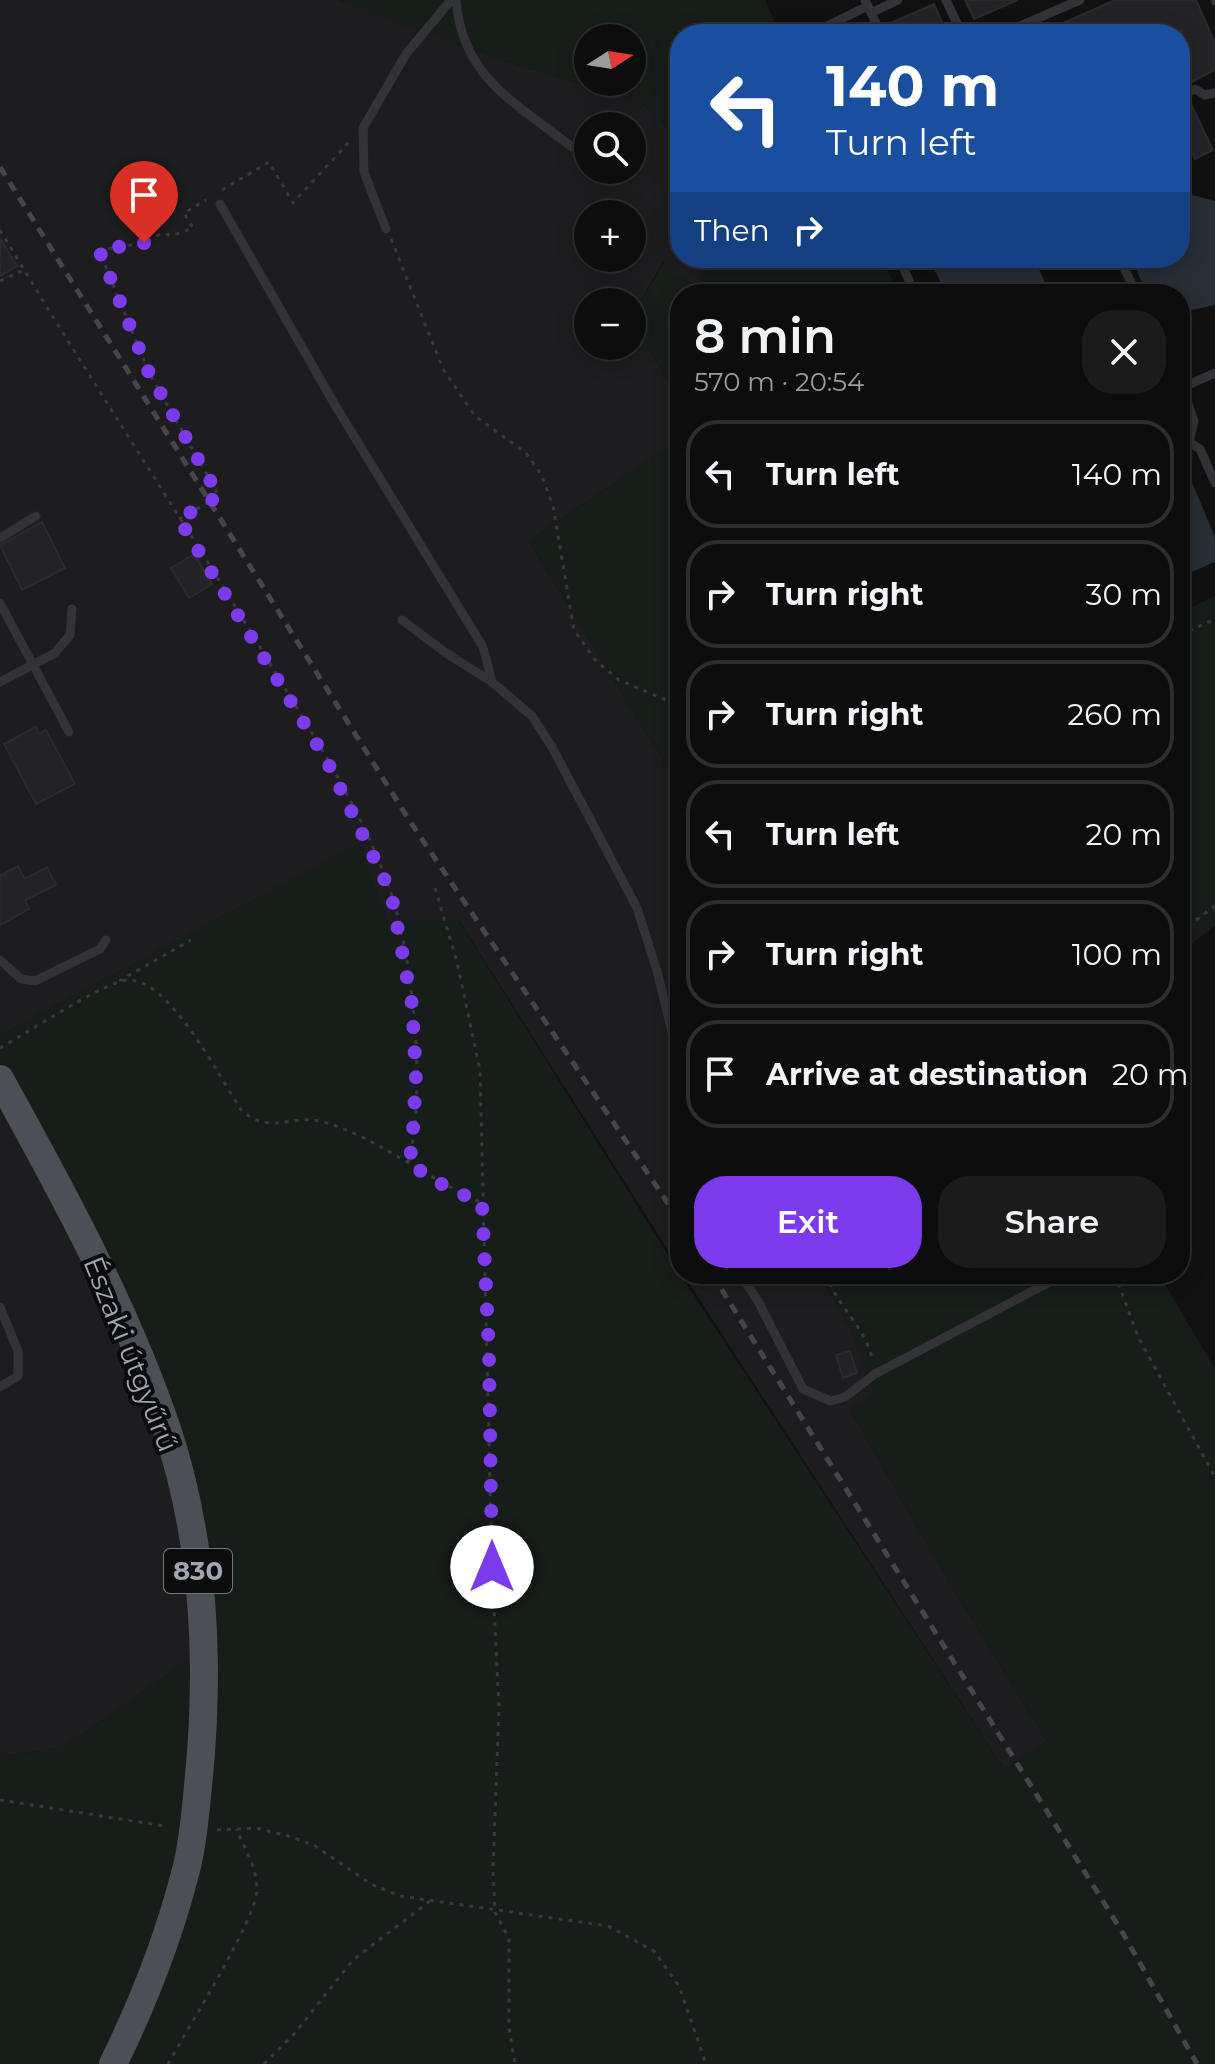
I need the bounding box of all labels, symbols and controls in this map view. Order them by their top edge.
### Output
north arrow [574,24,646,96]
map controls [574,24,646,360]
text: 140 m [826,52,999,120]
icon: left [694,56,798,160]
button: search [574,112,646,184]
text: Turn left [826,120,977,164]
pin [110,161,178,243]
icon: arrive [122,173,166,217]
button: + [574,200,646,272]
icon: right [786,208,830,252]
text: Then [694,212,770,249]
button: − [574,288,646,360]
text: 8 min [694,307,836,365]
button: close [1082,310,1166,394]
text: 570 m · 20:54 [694,366,864,398]
icon: left [698,452,742,496]
text: Turn left [766,456,899,493]
text: 140 m [1072,456,1162,493]
icon: right [698,572,742,616]
text: Turn right [766,576,923,613]
text: 30 m [1086,576,1162,613]
icon: right [698,692,742,736]
text: Turn right [766,696,923,733]
text: 260 m [1067,696,1162,733]
icon: left [698,812,742,856]
text: Turn left [766,816,899,853]
text: 20 m [1085,816,1162,853]
icon: right [698,932,742,976]
text: Turn right [766,936,923,973]
text: 100 m [1072,936,1162,973]
icon: arrive [698,1052,742,1096]
text: Arrive at destination [766,1056,1088,1093]
text: 20 m [1112,1056,1189,1093]
button: Exit [694,1176,922,1268]
button: Share [938,1176,1166,1268]
street label: Északi útgyűrű [76,1251,186,1457]
position arrow [450,1525,534,1609]
road number: 830 [164,1549,232,1593]

